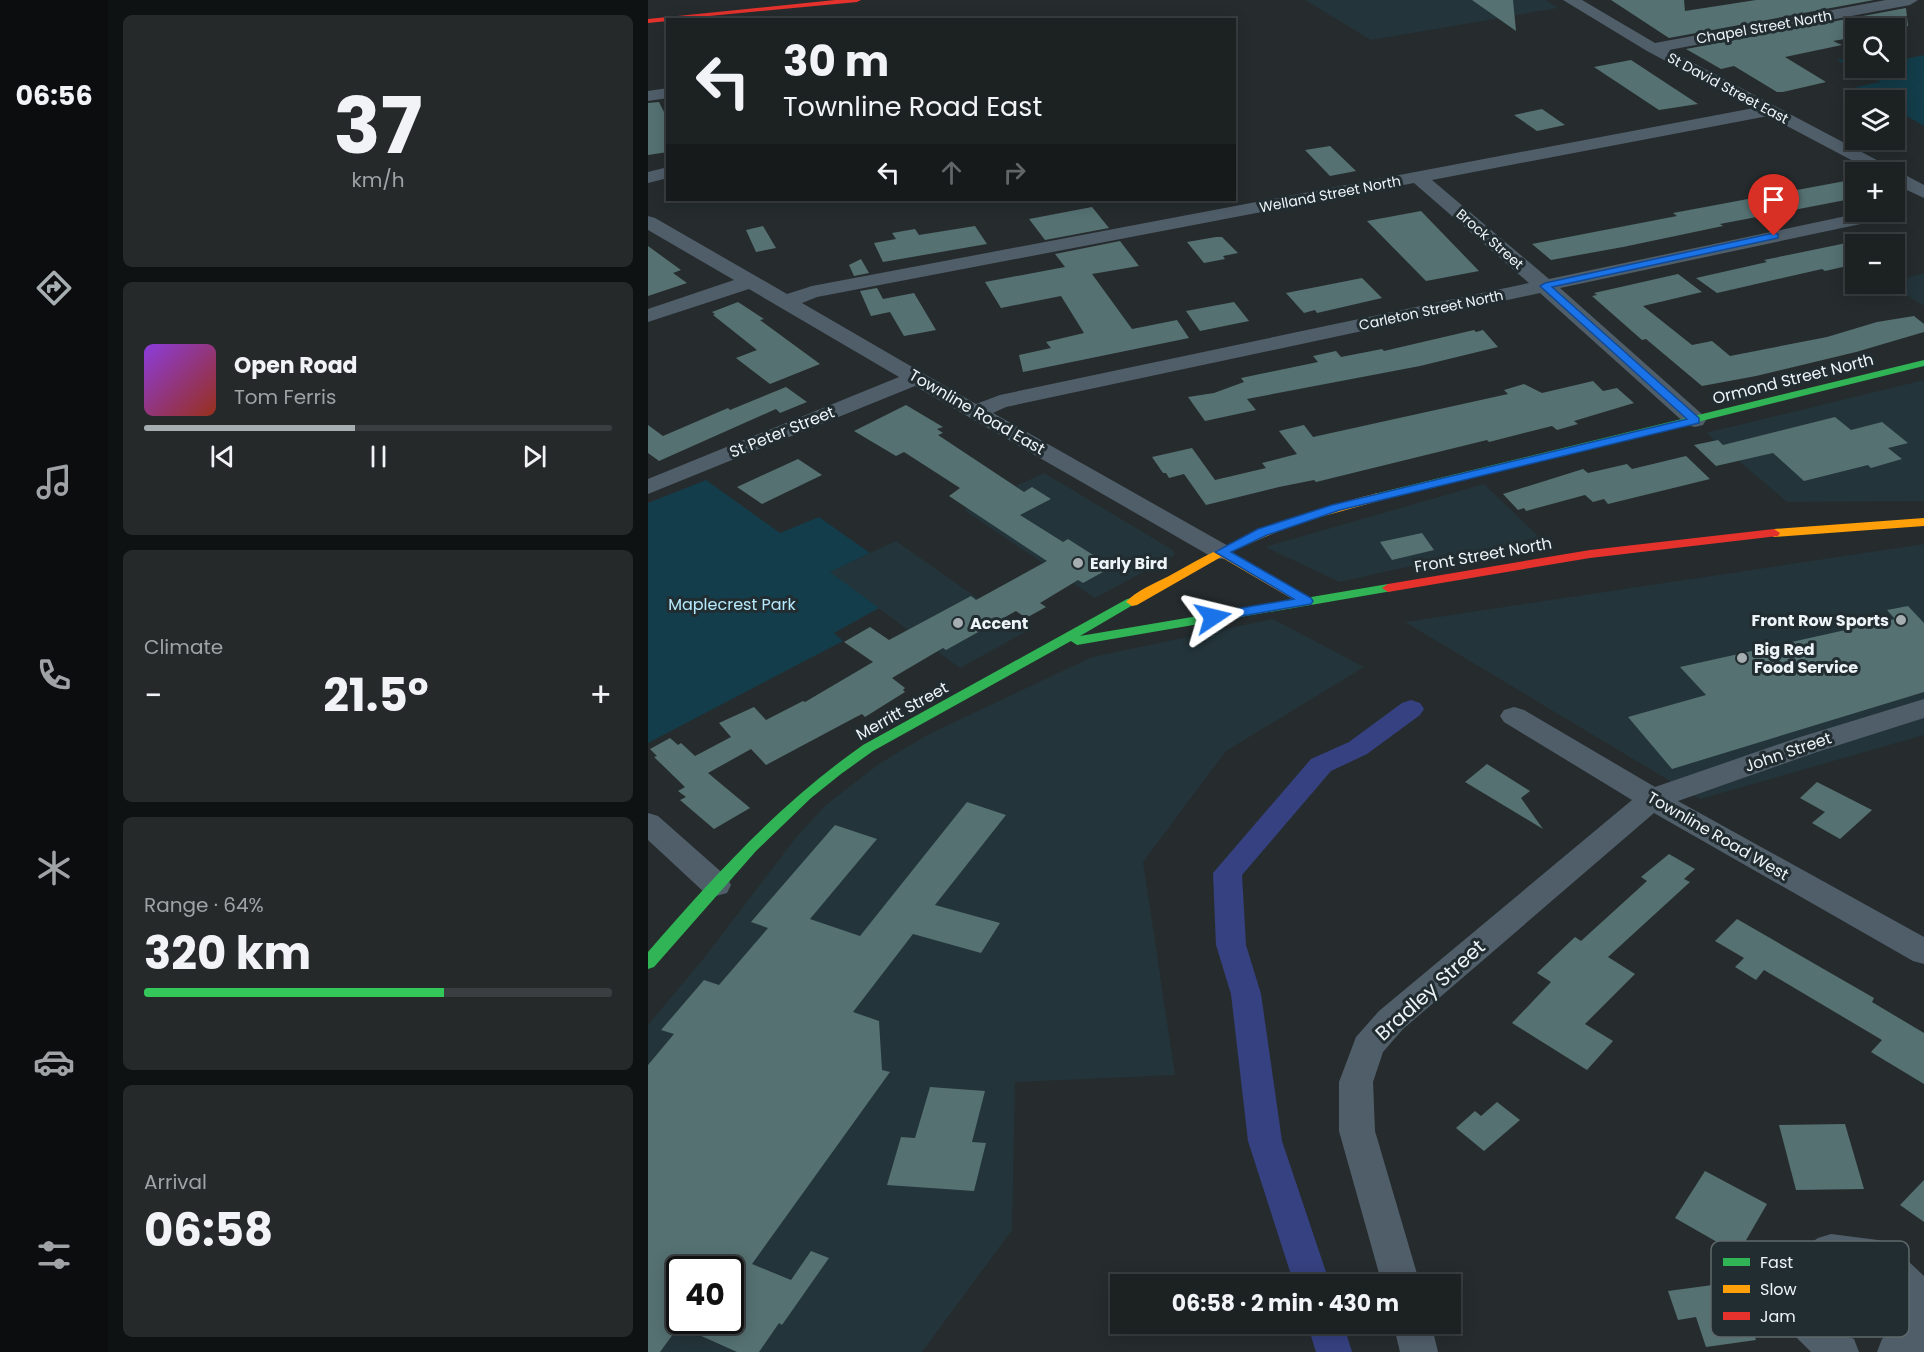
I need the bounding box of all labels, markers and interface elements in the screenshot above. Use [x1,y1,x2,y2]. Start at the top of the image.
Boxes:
street label: Chapel Street North [1695,5,1833,49]
map controls [1845,18,1905,294]
button: search [1845,18,1905,78]
text: 30 m [783,32,889,91]
icon: left [684,42,762,120]
street label: St David Street East [1664,48,1792,128]
text: 37 [334,71,422,180]
text: 06:56 [15,77,93,114]
text: Townline Road East [783,88,1042,125]
button: layers [1845,90,1905,150]
icon: left [872,156,905,189]
icon: ahead [935,156,968,189]
icon: right [998,156,1031,189]
button: + [1845,162,1905,222]
text: km/h [351,166,405,194]
street label: Welland Street North [1258,170,1402,218]
pin [1748,174,1799,236]
icon: arrive [1757,183,1790,216]
street label: Brock Street [1452,204,1528,274]
button: − [1845,234,1905,294]
icon: directions [33,267,75,309]
street label: Carleton Street North [1357,285,1505,335]
street label: Ormond Street North [1710,348,1876,410]
text: Open Road [234,350,358,381]
street label: Townline Road East [905,364,1049,460]
text: Tom Ferris [234,383,336,411]
street label: St Peter Street [726,400,838,464]
icon: previous [206,440,239,473]
icon: pause [362,440,395,473]
icon: next [518,440,551,473]
icon: music [33,461,75,503]
street label: Front Street North [1412,532,1554,578]
place label: Early Bird [1090,552,1168,575]
marker: Early Bird [1071,556,1085,570]
position arrow [1181,585,1245,649]
park label: Maplecrest Park [668,593,797,616]
place label: Front Row Sports [1751,609,1889,632]
place label: Accent [970,612,1028,635]
marker: Front Row Sports [1894,613,1908,627]
marker: Accent [951,616,965,630]
text: Climate [144,633,223,661]
place label: Big Red Food Service [1754,638,1858,679]
marker: Big Red Food Service [1735,651,1749,665]
icon: phone [33,654,75,696]
text: 21.5° [323,664,429,727]
text: − [144,672,162,719]
text: + [589,672,612,719]
street label: Merritt Street [852,676,952,746]
street label: John Street [1742,726,1835,778]
street label: Townline Road West [1643,786,1793,886]
icon: climate [33,847,75,889]
text: Range · 64% [144,891,264,919]
text: 320 km [144,922,311,985]
street label: Bradley Street [1369,933,1491,1047]
icon: car [33,1041,75,1083]
text: Arrival [144,1168,207,1196]
text: 06:58 [144,1199,273,1262]
icon: filters [33,1234,75,1276]
legend [1711,1241,1909,1337]
text: Fast [1760,1251,1793,1274]
speed limit sign: 40 [666,1256,744,1334]
text: Slow [1760,1278,1797,1301]
text: 06:58 · 2 min · 430 m [1172,1288,1399,1319]
text: Jam [1760,1305,1796,1328]

